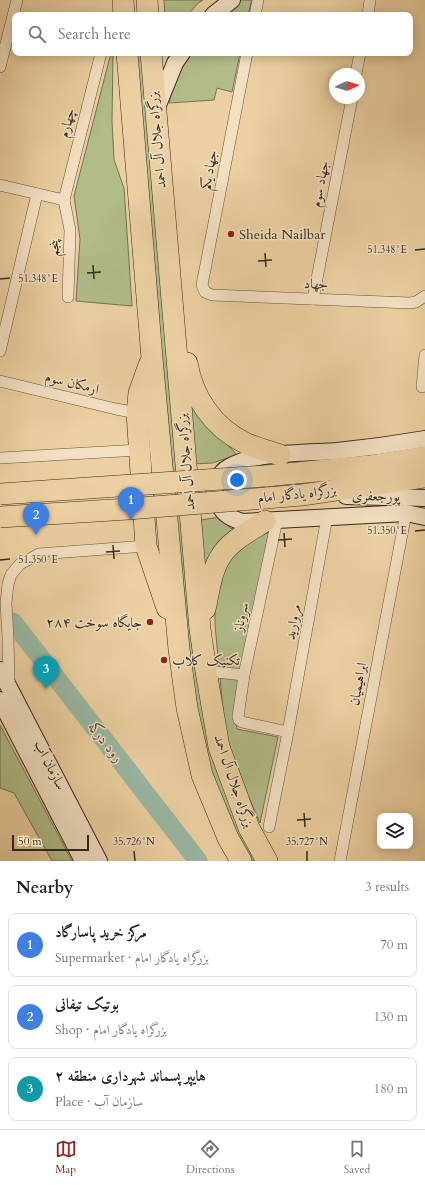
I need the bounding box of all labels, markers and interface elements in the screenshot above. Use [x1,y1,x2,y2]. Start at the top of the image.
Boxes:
search box [12,12,413,56]
icon: search [26,23,48,45]
text: Search here [58,24,131,44]
north arrow [329,68,365,104]
street label: بزرگراه جلال آل احمد [143,90,171,189]
street label: چهارم [54,106,83,140]
street label: جهاد یکم [196,148,226,192]
street label: جهاد سوم [306,159,337,209]
place label: Sheida Nailbar [239,225,326,244]
marker: Sheida Nailbar [226,229,236,239]
street label: پنجم [44,238,68,257]
text: 51.348°E [367,243,407,257]
text: 51.348°E [18,272,58,286]
street label: جهاد [304,274,328,294]
street label: ارمکان سوم [42,367,101,402]
street label: بزرگراه جلال آل احمد [172,412,200,511]
your location [227,470,247,490]
street label: بزرگراه یادگار امام [256,480,338,511]
street label: پورجعفری [352,486,402,507]
pin: 1 [118,487,144,520]
pin: 2 [23,502,49,535]
text: 51.350°E [367,524,407,538]
text: 51.350°E [18,553,58,567]
street label: سروناز [228,600,253,635]
street label: مروارید [281,602,306,641]
place label: جایگاه سوخت ۲۸۴ [46,613,142,632]
marker: جایگاه سوخت ۲۸۴ [145,617,155,627]
place label: تکنیک کلاب [172,651,240,670]
marker: تکنیک کلاب [159,655,169,665]
pin: 3 [33,656,59,689]
street label: ابراهیمیان [345,661,371,707]
water label: رود درکه [84,718,128,766]
street label: بزرگراه جلال آل احمد [209,732,259,831]
street label: سازمان آب [29,737,71,793]
map controls [377,813,413,849]
button: layers [377,813,413,849]
scale bar [12,833,89,852]
text: 50 m [18,834,42,849]
text: 35.726°N [113,835,155,849]
text: 35.727°N [286,835,328,849]
text: Nearby [16,876,73,899]
text: 3 results [365,878,409,896]
text: مرکز خرید پاسارگاد [55,922,147,942]
text: 1 [27,936,33,954]
text: 70 m [380,936,408,954]
text: Supermarket · بزرگراه یادگار امام [55,949,209,967]
text: بوتیک تیفانی [55,994,119,1014]
text: 2 [27,1008,33,1026]
text: 130 m [374,1008,408,1026]
text: Shop · بزرگراه یادگار امام [55,1021,167,1039]
text: هایپر پسماند شهرداری منطقه ۲ [55,1066,206,1086]
text: 3 [27,1080,33,1098]
text: 180 m [374,1080,408,1098]
text: Place · سازمان آب [55,1093,143,1111]
tab: Map [55,1138,77,1177]
tab: Directions [186,1138,234,1177]
tab: Saved [344,1138,370,1177]

